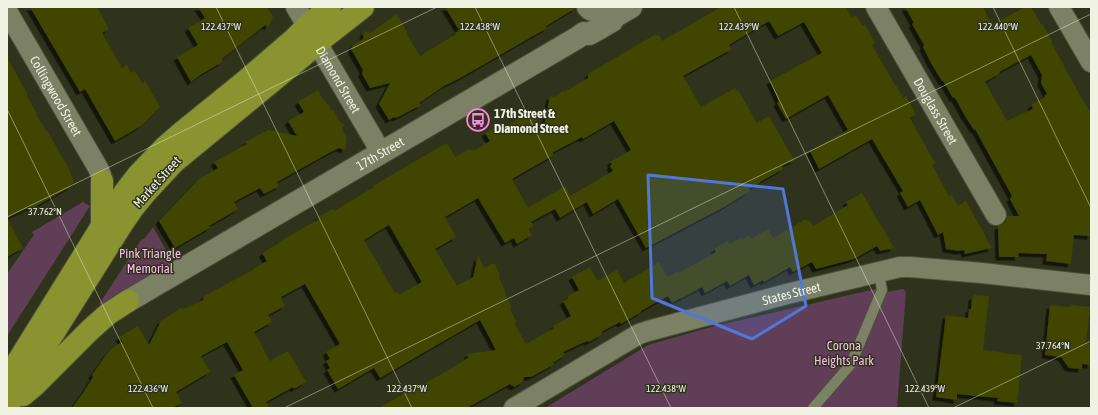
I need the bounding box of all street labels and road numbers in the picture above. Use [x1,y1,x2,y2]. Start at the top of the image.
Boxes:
street label: Diamond Street [313,43,364,116]
street label: Collingwood Street [27,53,85,139]
street label: Douglass Street [911,75,961,147]
street label: 17th Street [353,134,407,173]
street label: Market Street [130,153,184,211]
street label: States Street [760,279,822,308]

